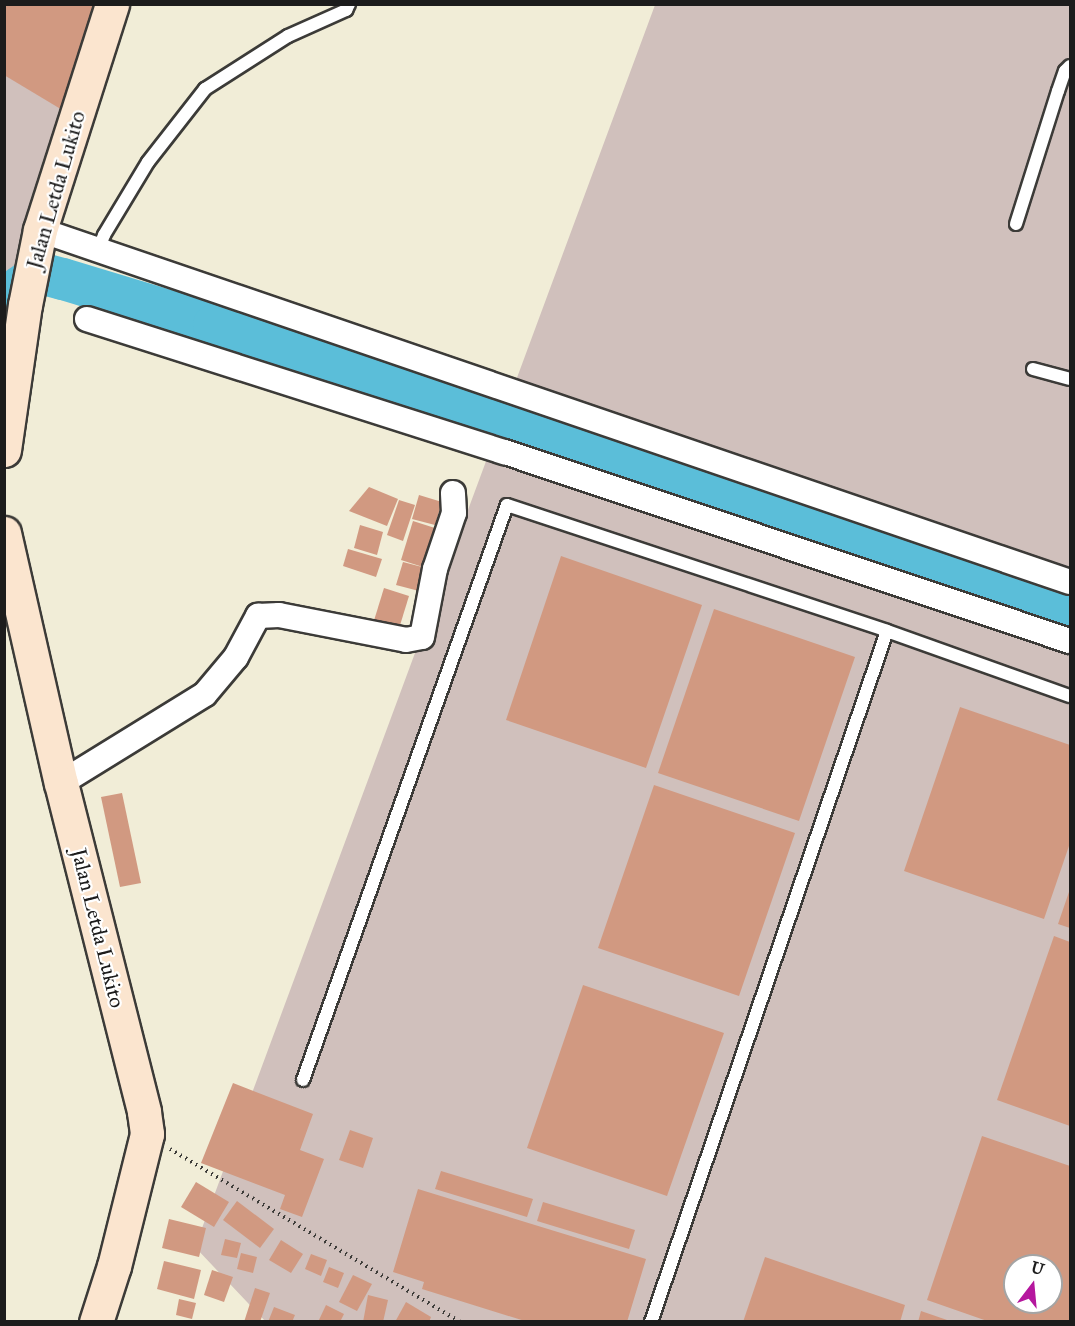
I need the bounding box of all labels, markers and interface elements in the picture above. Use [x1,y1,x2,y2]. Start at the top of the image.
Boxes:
street label: Jalan Letda Lukito [21,108,91,272]
street label: Jalan Letda Lukito [66,846,130,1010]
north arrow [1003,1254,1063,1314]
text: U [1029,1257,1046,1279]

